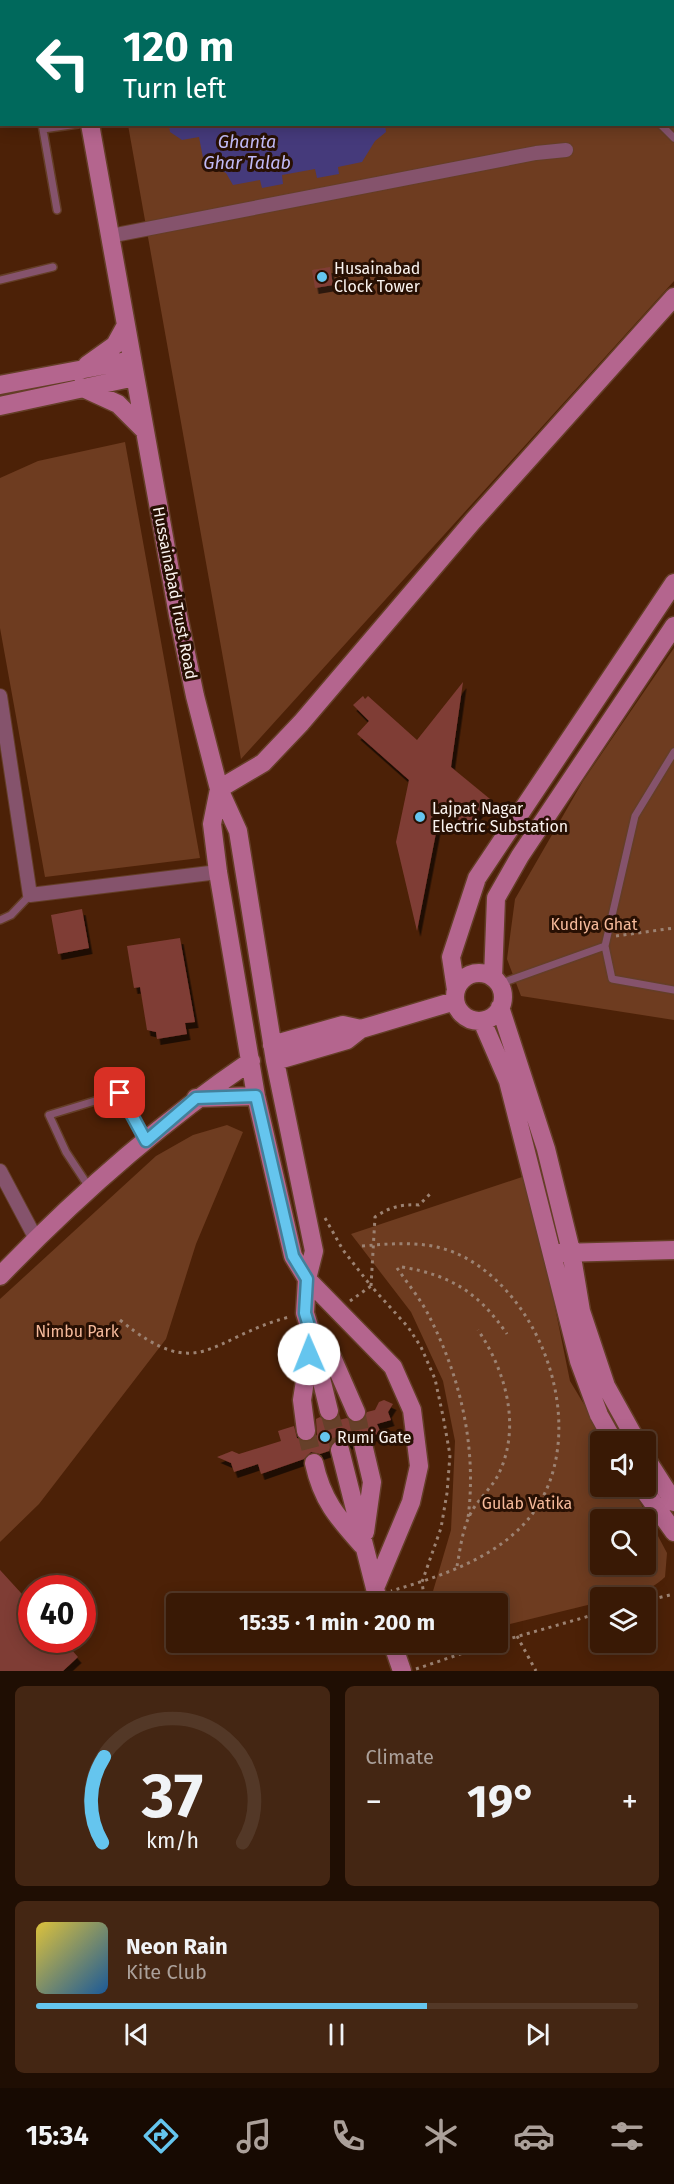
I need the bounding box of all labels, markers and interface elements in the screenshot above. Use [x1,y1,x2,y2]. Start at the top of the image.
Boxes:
text: 120 m [123,22,234,72]
icon: left [24,24,102,102]
text: Turn left [123,73,226,105]
water label: Ghanta Ghar Talab [203,131,291,174]
place label: Husainabad Clock Tower [334,259,421,296]
marker: Husainabad Clock Tower [315,270,329,284]
street label: Hussainabad Trust Road [149,505,201,681]
place label: Lajpat Nagar Electric Substation [432,799,568,836]
marker: Lajpat Nagar Electric Substation [413,810,427,824]
park label: Kudiya Ghat [550,915,638,934]
pin [94,1067,145,1118]
icon: arrive [103,1076,136,1109]
park label: Nimbu Park [35,1322,120,1341]
position arrow [277,1322,341,1386]
place label: Rumi Gate [337,1428,412,1447]
marker: Rumi Gate [318,1430,332,1444]
map controls [590,1431,656,1653]
button: sound [590,1431,656,1497]
park label: Gulab Vatika [482,1494,572,1513]
button: search [590,1509,656,1575]
speed limit sign: 40 [18,1575,96,1653]
button: layers [590,1587,656,1653]
text: 15:35 · 1 min · 200 m [239,1609,435,1636]
text: Climate [366,1745,434,1769]
text: 37 [141,1759,203,1834]
text: 19° [467,1775,537,1829]
text: − [366,1782,382,1822]
text: + [622,1782,638,1822]
text: km/h [146,1828,199,1854]
text: Neon Rain [126,1933,228,1960]
text: Kite Club [126,1960,207,1984]
icon: previous [120,2018,153,2051]
icon: pause [320,2018,353,2051]
icon: next [521,2018,554,2051]
icon: directions [140,2115,182,2157]
icon: music [233,2115,275,2157]
icon: phone [327,2115,369,2157]
icon: climate [420,2115,462,2157]
icon: car [513,2115,555,2157]
icon: filters [606,2115,648,2157]
text: 15:34 [26,2120,89,2152]

